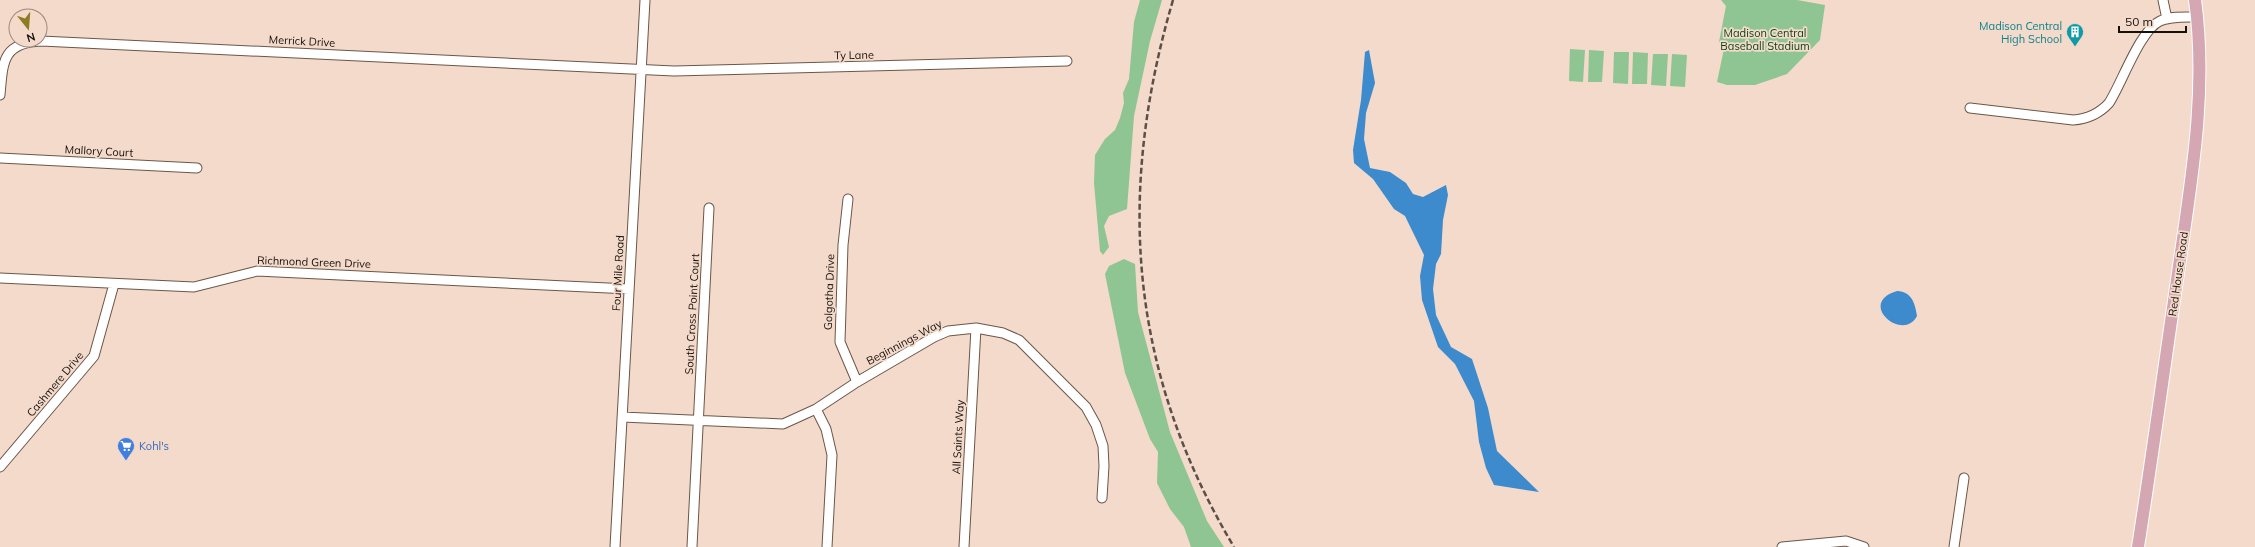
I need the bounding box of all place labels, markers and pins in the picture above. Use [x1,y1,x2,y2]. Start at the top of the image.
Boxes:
place label: Madison Central High School [1979,19,2062,46]
building icon: Madison Central High School [2065,22,2085,47]
supermarket icon: Kohl's [116,436,136,461]
place label: Kohl's [139,439,169,453]

